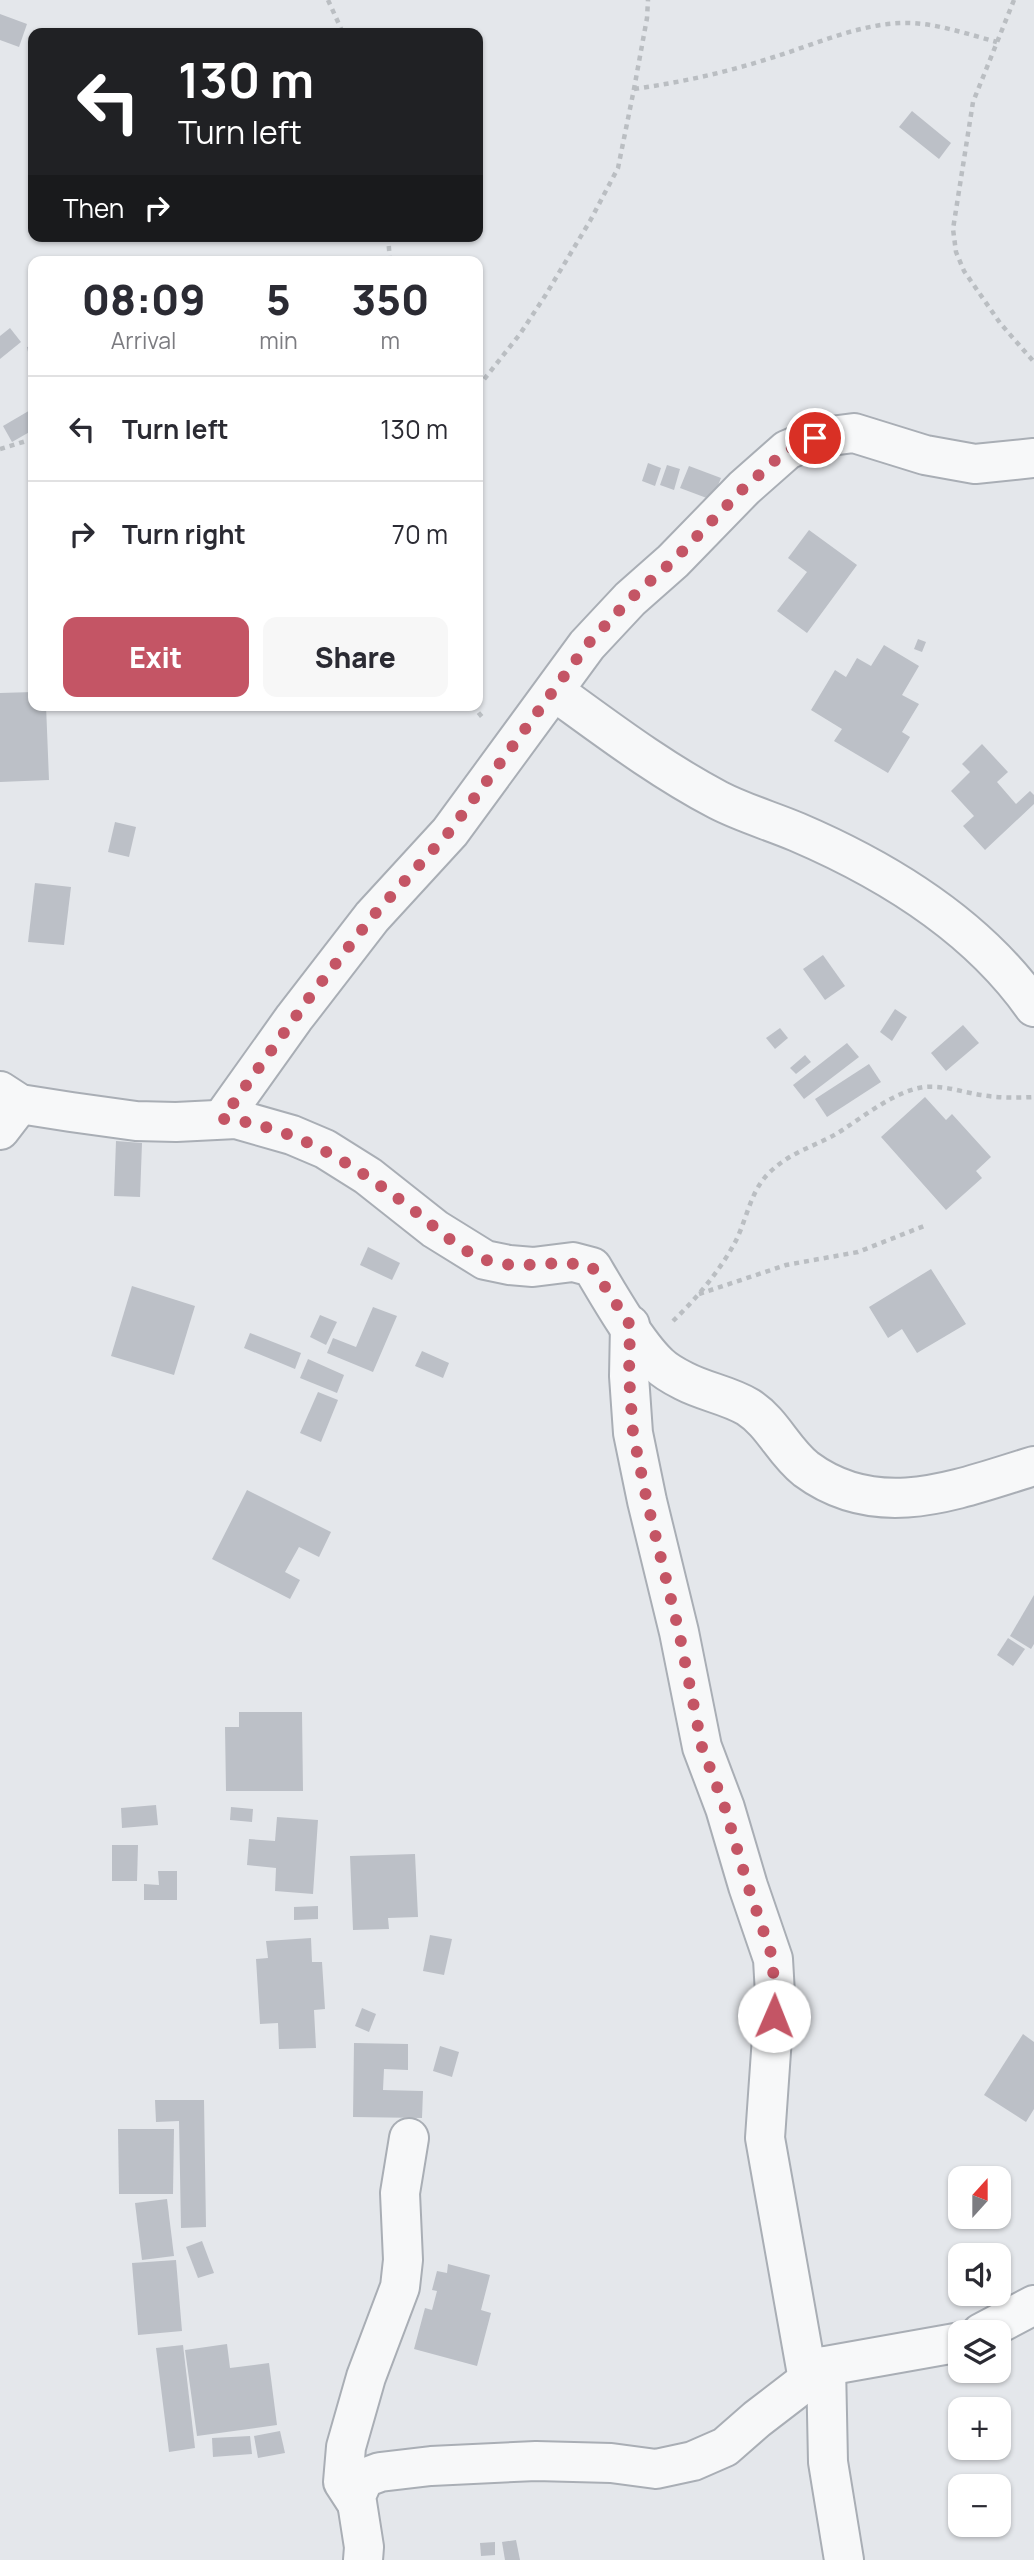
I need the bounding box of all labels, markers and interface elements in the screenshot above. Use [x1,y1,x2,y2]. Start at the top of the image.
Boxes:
text: 130 m [178,46,314,113]
icon: left [63,56,154,147]
text: Turn left [178,110,302,154]
icon: right [138,189,176,227]
text: Then [63,190,124,226]
text: 08:09 [82,270,206,328]
text: 5 [266,270,291,328]
text: 350 [351,270,429,328]
text: Arrival [111,324,176,356]
text: min [259,324,298,356]
text: m [381,324,400,356]
pin [785,408,845,468]
icon: left [63,410,101,448]
text: Turn left [122,411,229,447]
text: 130 m [380,411,448,447]
icon: arrive [796,419,834,457]
icon: right [63,515,101,553]
text: Turn right [122,516,246,552]
text: 70 m [392,516,448,552]
button: Exit [63,617,249,697]
button: Share [263,617,448,697]
position arrow [737,1979,811,2053]
north arrow [948,2166,1012,2230]
map controls [948,2166,1011,2537]
button: sound [948,2243,1011,2306]
button: layers [948,2320,1011,2383]
button: + [948,2397,1011,2460]
button: − [948,2474,1011,2537]

